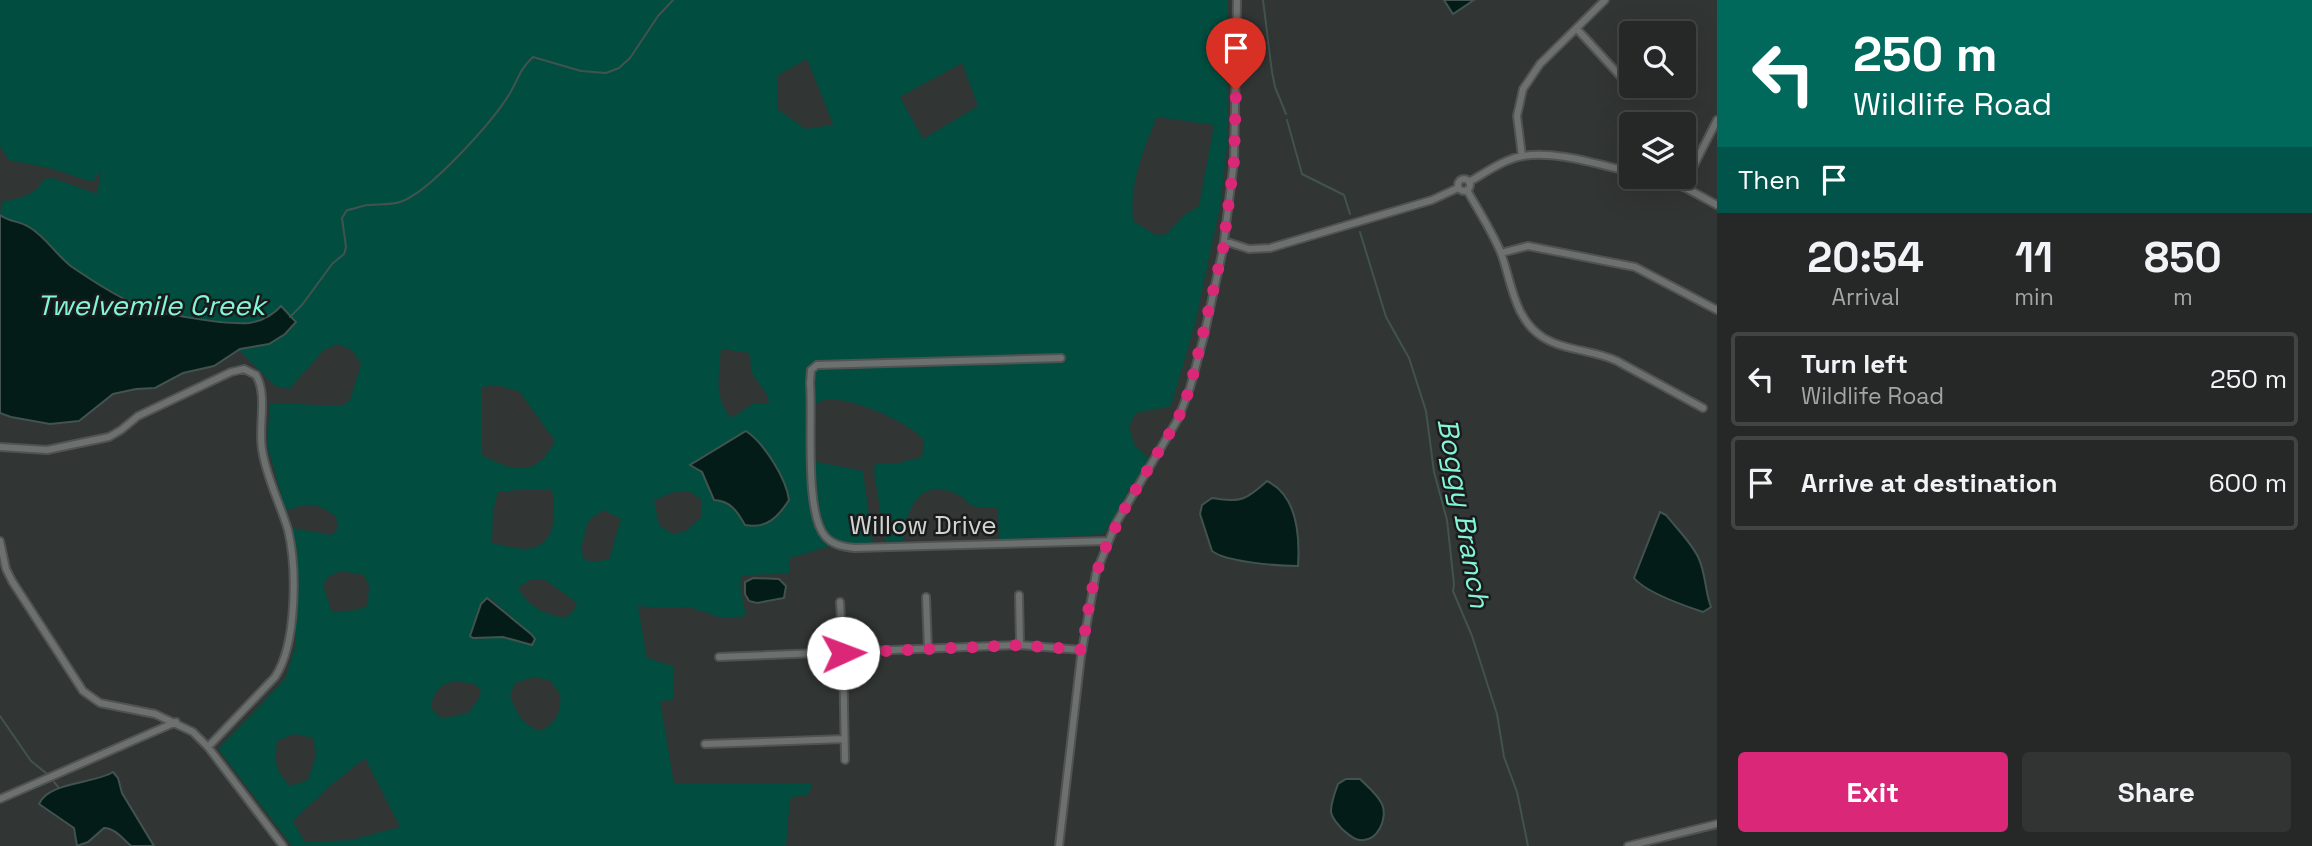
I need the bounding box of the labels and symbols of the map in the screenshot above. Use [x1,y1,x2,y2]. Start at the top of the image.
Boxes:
pin [1206,18,1266,90]
water label: Twelvemile Creek [37,287,268,323]
water label: Boggy Branch [1430,415,1499,611]
street label: Willow Drive [849,508,997,542]
position arrow [806,616,880,690]

